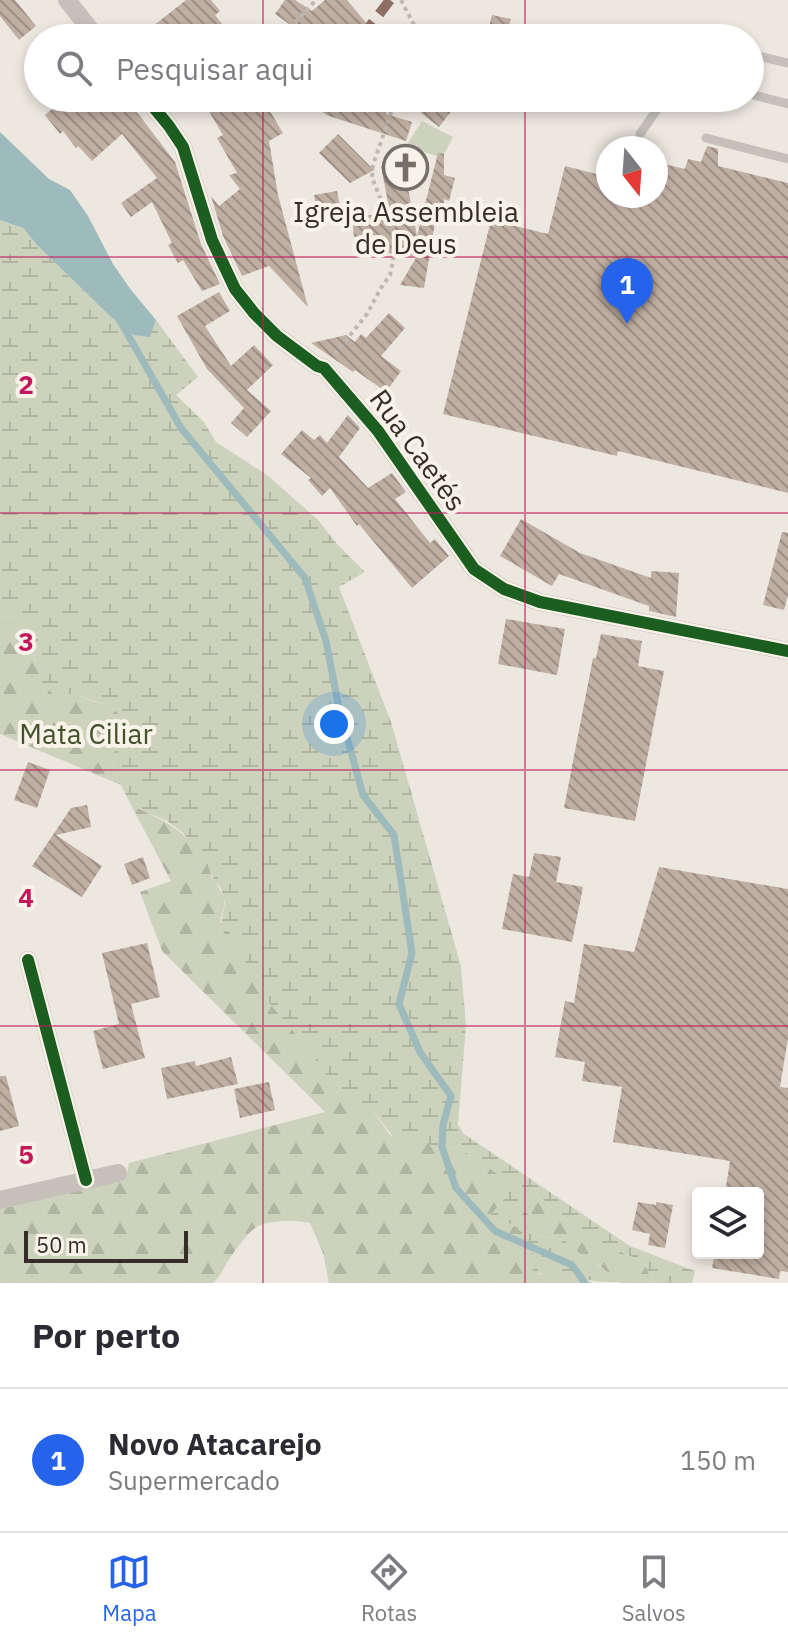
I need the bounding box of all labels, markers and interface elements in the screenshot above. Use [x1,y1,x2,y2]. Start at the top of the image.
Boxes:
search box [24,24,764,112]
icon: search [52,46,96,90]
text: Pesquisar aqui [116,49,313,88]
north arrow [596,136,668,208]
church icon: Igreja Assembleia de Deus [382,143,430,191]
place label: Igreja Assembleia de Deus [293,193,519,262]
pin: 1 [601,258,653,324]
text: 2 [18,367,34,401]
street label: Rua Caetés [362,381,475,518]
text: 3 [18,624,34,658]
your location [314,704,354,744]
park label: Mata Ciliar [19,715,153,752]
text: 4 [18,880,34,914]
text: 5 [18,1137,34,1171]
map controls [692,1187,764,1259]
button: layers [692,1187,764,1259]
scale bar [24,1227,188,1263]
text: 50 m [36,1230,87,1259]
text: Por perto [32,1313,180,1357]
text: Novo Atacarejo [108,1424,322,1463]
text: 1 [50,1443,66,1477]
text: 150 m [680,1443,756,1477]
text: Supermercado [108,1463,280,1497]
tab: Mapa [102,1550,156,1627]
tab: Rotas [361,1550,417,1627]
tab: Salvos [622,1550,686,1627]

